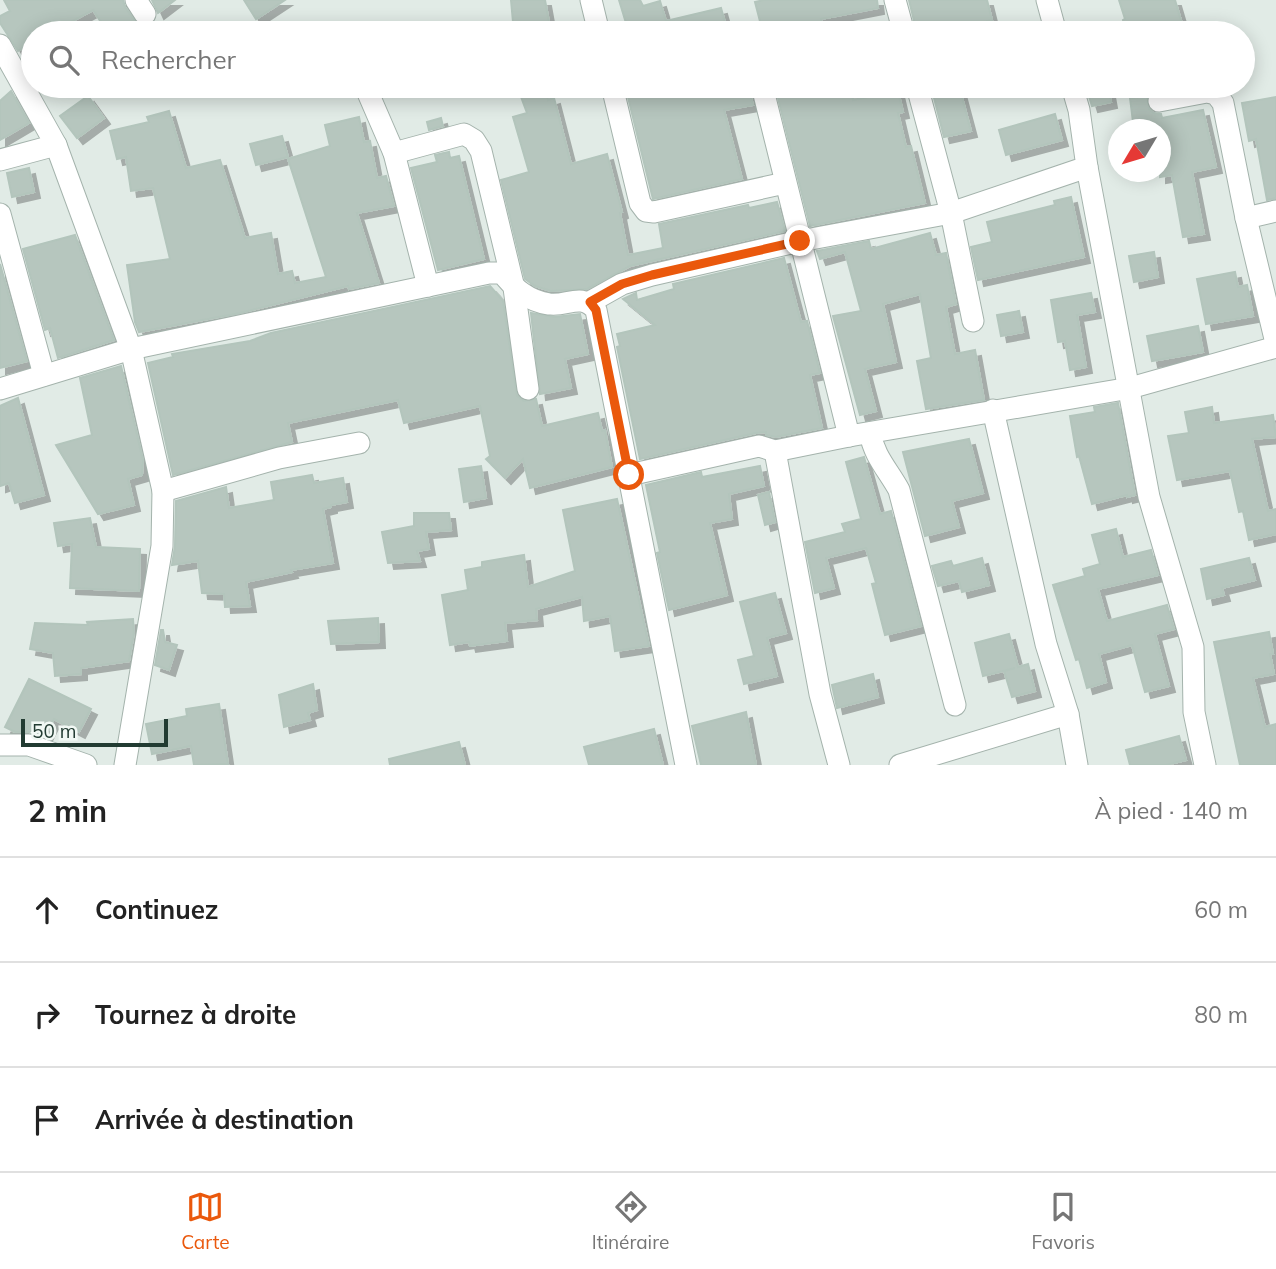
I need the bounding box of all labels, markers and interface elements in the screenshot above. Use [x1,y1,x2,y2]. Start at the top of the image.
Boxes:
search box [21,21,1255,98]
icon: search [45,41,83,79]
text: Rechercher [101,43,236,76]
north arrow [1108,119,1171,182]
route end [784,225,815,256]
route start [613,459,644,490]
scale bar [21,716,168,748]
text: 50 m [32,719,76,743]
text: 2 min [28,792,107,830]
text: À pied · 140 m [1095,796,1248,825]
icon: ahead [28,891,66,929]
text: Continuez [95,893,219,926]
text: 60 m [1194,895,1248,924]
icon: right [28,996,66,1034]
text: Tournez à droite [95,998,296,1031]
text: 80 m [1194,1000,1248,1029]
icon: arrive [28,1101,66,1139]
text: Arrivée à destination [95,1103,354,1136]
tab: Carte [181,1188,230,1254]
tab: Itinéraire [592,1188,669,1254]
tab: Favoris [1032,1188,1095,1254]

